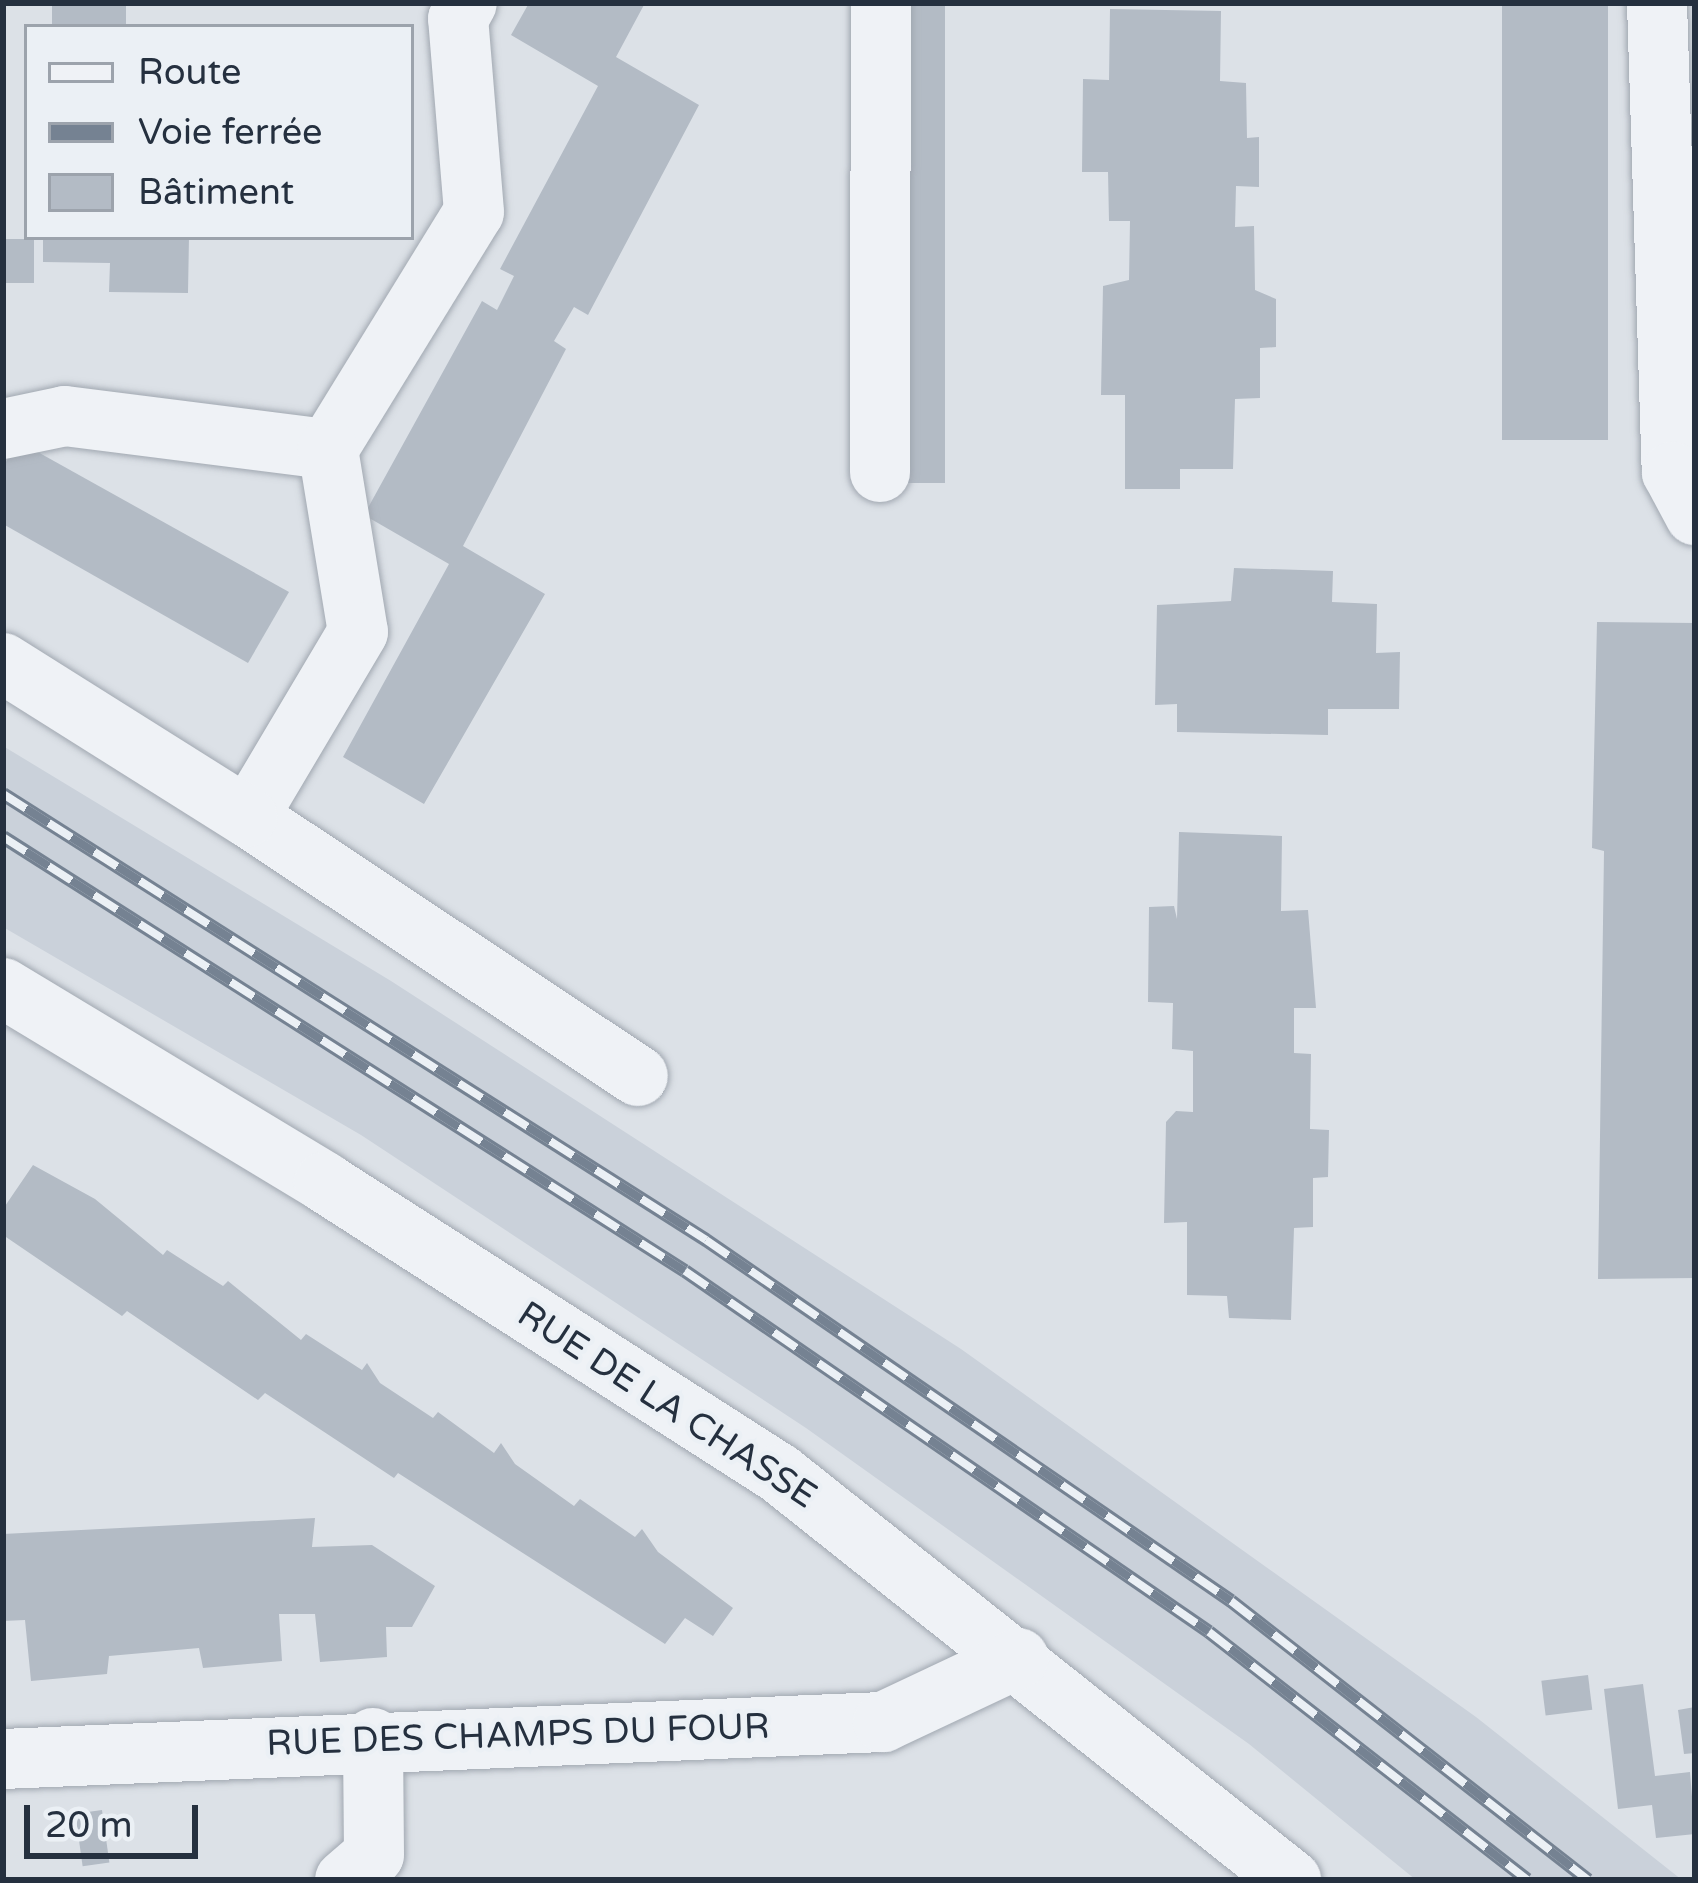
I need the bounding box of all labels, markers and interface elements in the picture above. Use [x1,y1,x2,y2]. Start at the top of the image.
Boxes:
legend [24,24,414,240]
text: Route [138,51,241,94]
text: Voie ferrée [138,111,322,154]
text: Bâtiment [138,171,294,214]
street label: RUE DE LA CHASSE [510,1292,824,1518]
street label: RUE DES CHAMPS DU FOUR [266,1705,770,1765]
scale bar [30,1781,204,1855]
text: 20 m [45,1804,133,1847]

